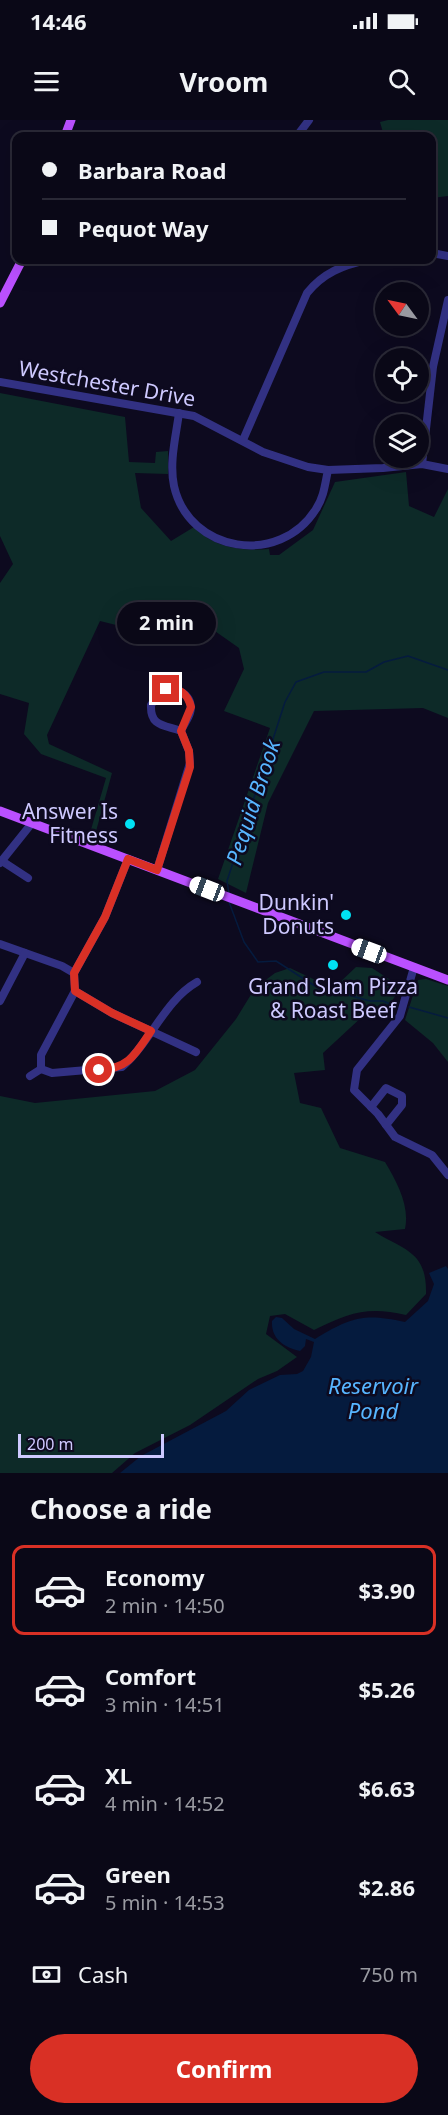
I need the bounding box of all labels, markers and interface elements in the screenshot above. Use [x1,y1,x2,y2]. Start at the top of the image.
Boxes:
text: 14:46 [30,6,87,36]
text: Vroom [180,63,268,100]
icon: menu [30,65,63,98]
icon: search [385,65,418,98]
text: Barbara Road [78,155,226,185]
text: Pequot Way [78,213,209,243]
north arrow [375,282,429,336]
map controls [375,282,429,468]
button: locate [375,348,429,402]
street label: Westchester Drive [17,354,198,412]
button: layers [375,414,429,468]
callout: 2 min [116,602,216,644]
text: 2 min [139,609,194,636]
route end [152,675,179,702]
water label: Pequid Brook [218,734,287,868]
place label: Answer Is Fitness [22,797,118,849]
marker: Answer Is Fitness [123,817,137,831]
car [187,874,227,904]
place label: Dunkin' Donuts [259,888,334,940]
marker: Dunkin' Donuts [339,908,353,922]
car [349,936,389,966]
marker: Grand Slam Pizza & Roast Beef [326,958,340,972]
place label: Grand Slam Pizza & Roast Beef [248,972,418,1024]
route start [85,1056,112,1083]
water label: Reservoir Pond [328,1370,419,1425]
scale bar [18,1431,164,1458]
text: 200 m [27,1433,74,1455]
text: Choose a ride [30,1490,212,1527]
text: Economy [105,1562,204,1592]
icon: car [33,1563,87,1617]
text: $3.90 [358,1575,415,1605]
text: 2 min · 14:50 [105,1592,225,1619]
text: Comfort [105,1661,196,1691]
icon: car [33,1662,87,1716]
text: $5.26 [358,1674,415,1704]
text: 3 min · 14:51 [105,1691,225,1718]
text: XL [105,1760,132,1790]
icon: car [33,1761,87,1815]
text: $6.63 [358,1773,415,1803]
text: 4 min · 14:52 [105,1790,225,1817]
text: Green [105,1859,171,1889]
icon: car [33,1860,87,1914]
text: $2.86 [358,1872,415,1902]
text: 5 min · 14:53 [105,1889,225,1916]
icon: cash [30,1958,63,1991]
text: Cash [78,1959,128,1989]
text: 750 m [360,1961,418,1988]
button: Confirm [30,2034,418,2103]

